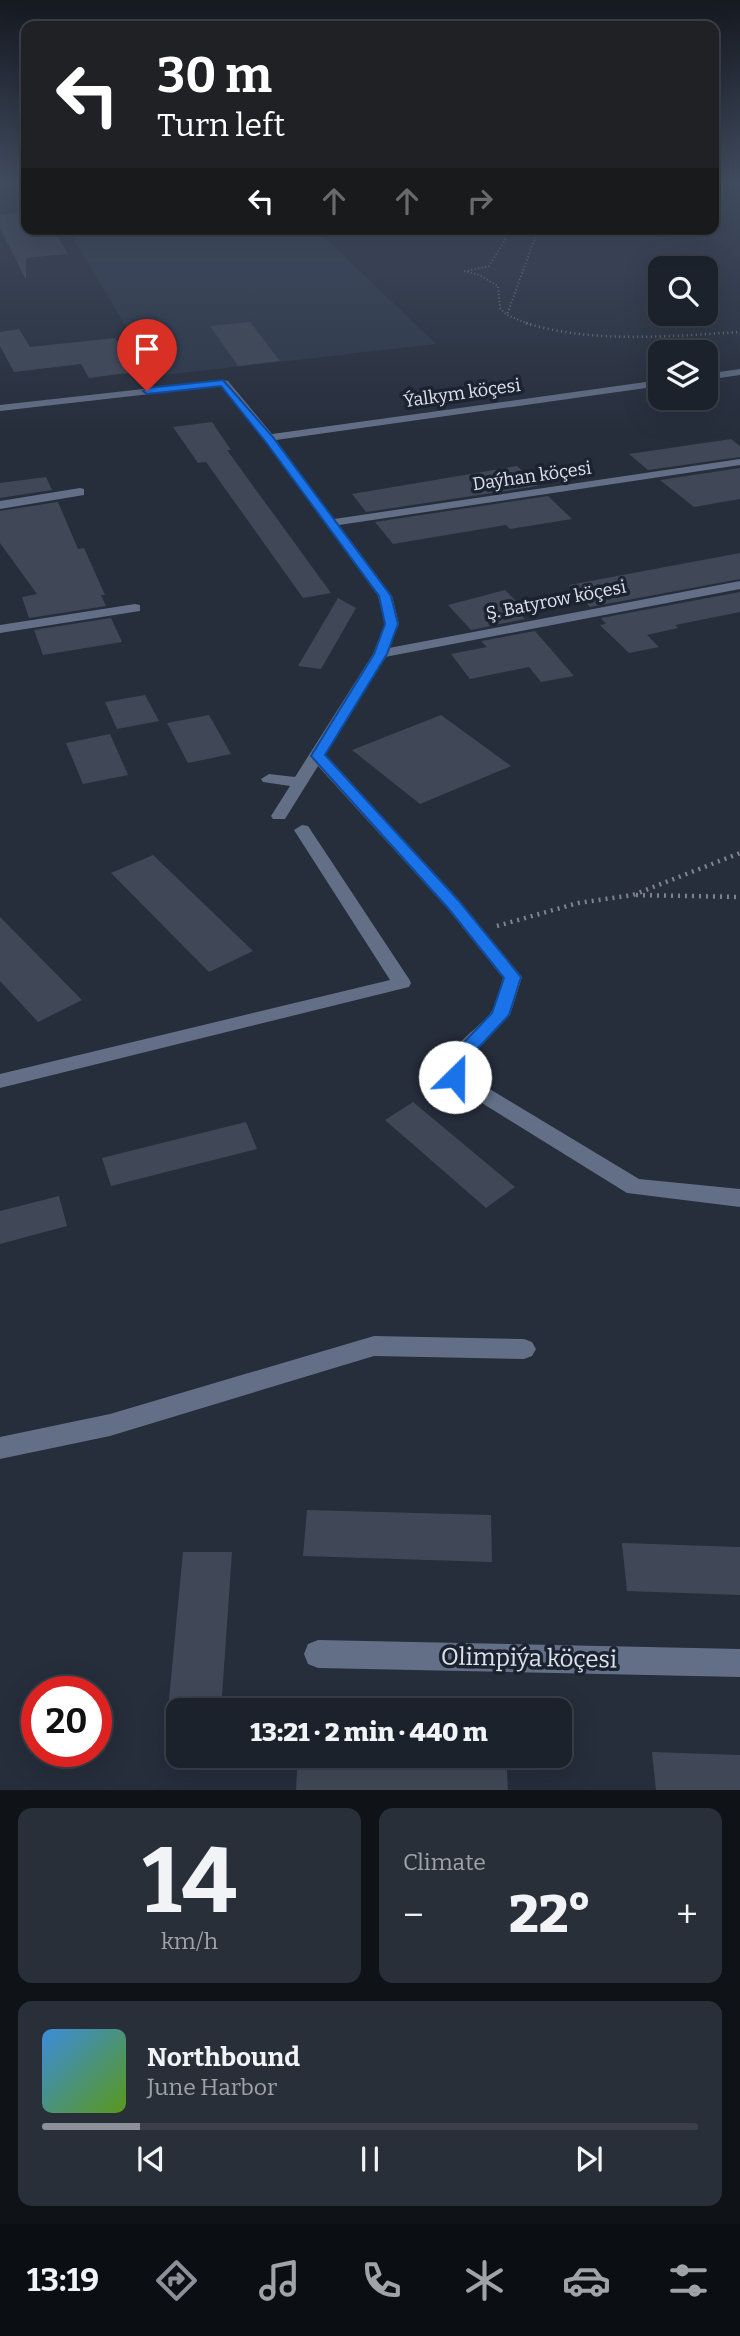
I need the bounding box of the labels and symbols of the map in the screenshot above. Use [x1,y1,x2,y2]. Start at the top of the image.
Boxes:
pin [117,319,177,391]
street label: Ýalkym köçesi [402,373,522,412]
street label: Daýhan köçesi [471,457,593,495]
street label: Ş. Batyrow köçesi [484,576,628,624]
position arrow [418,1040,492,1114]
street label: Olimpiýa köçesi [441,1642,617,1674]
speed limit sign: 20 [21,1676,112,1767]

